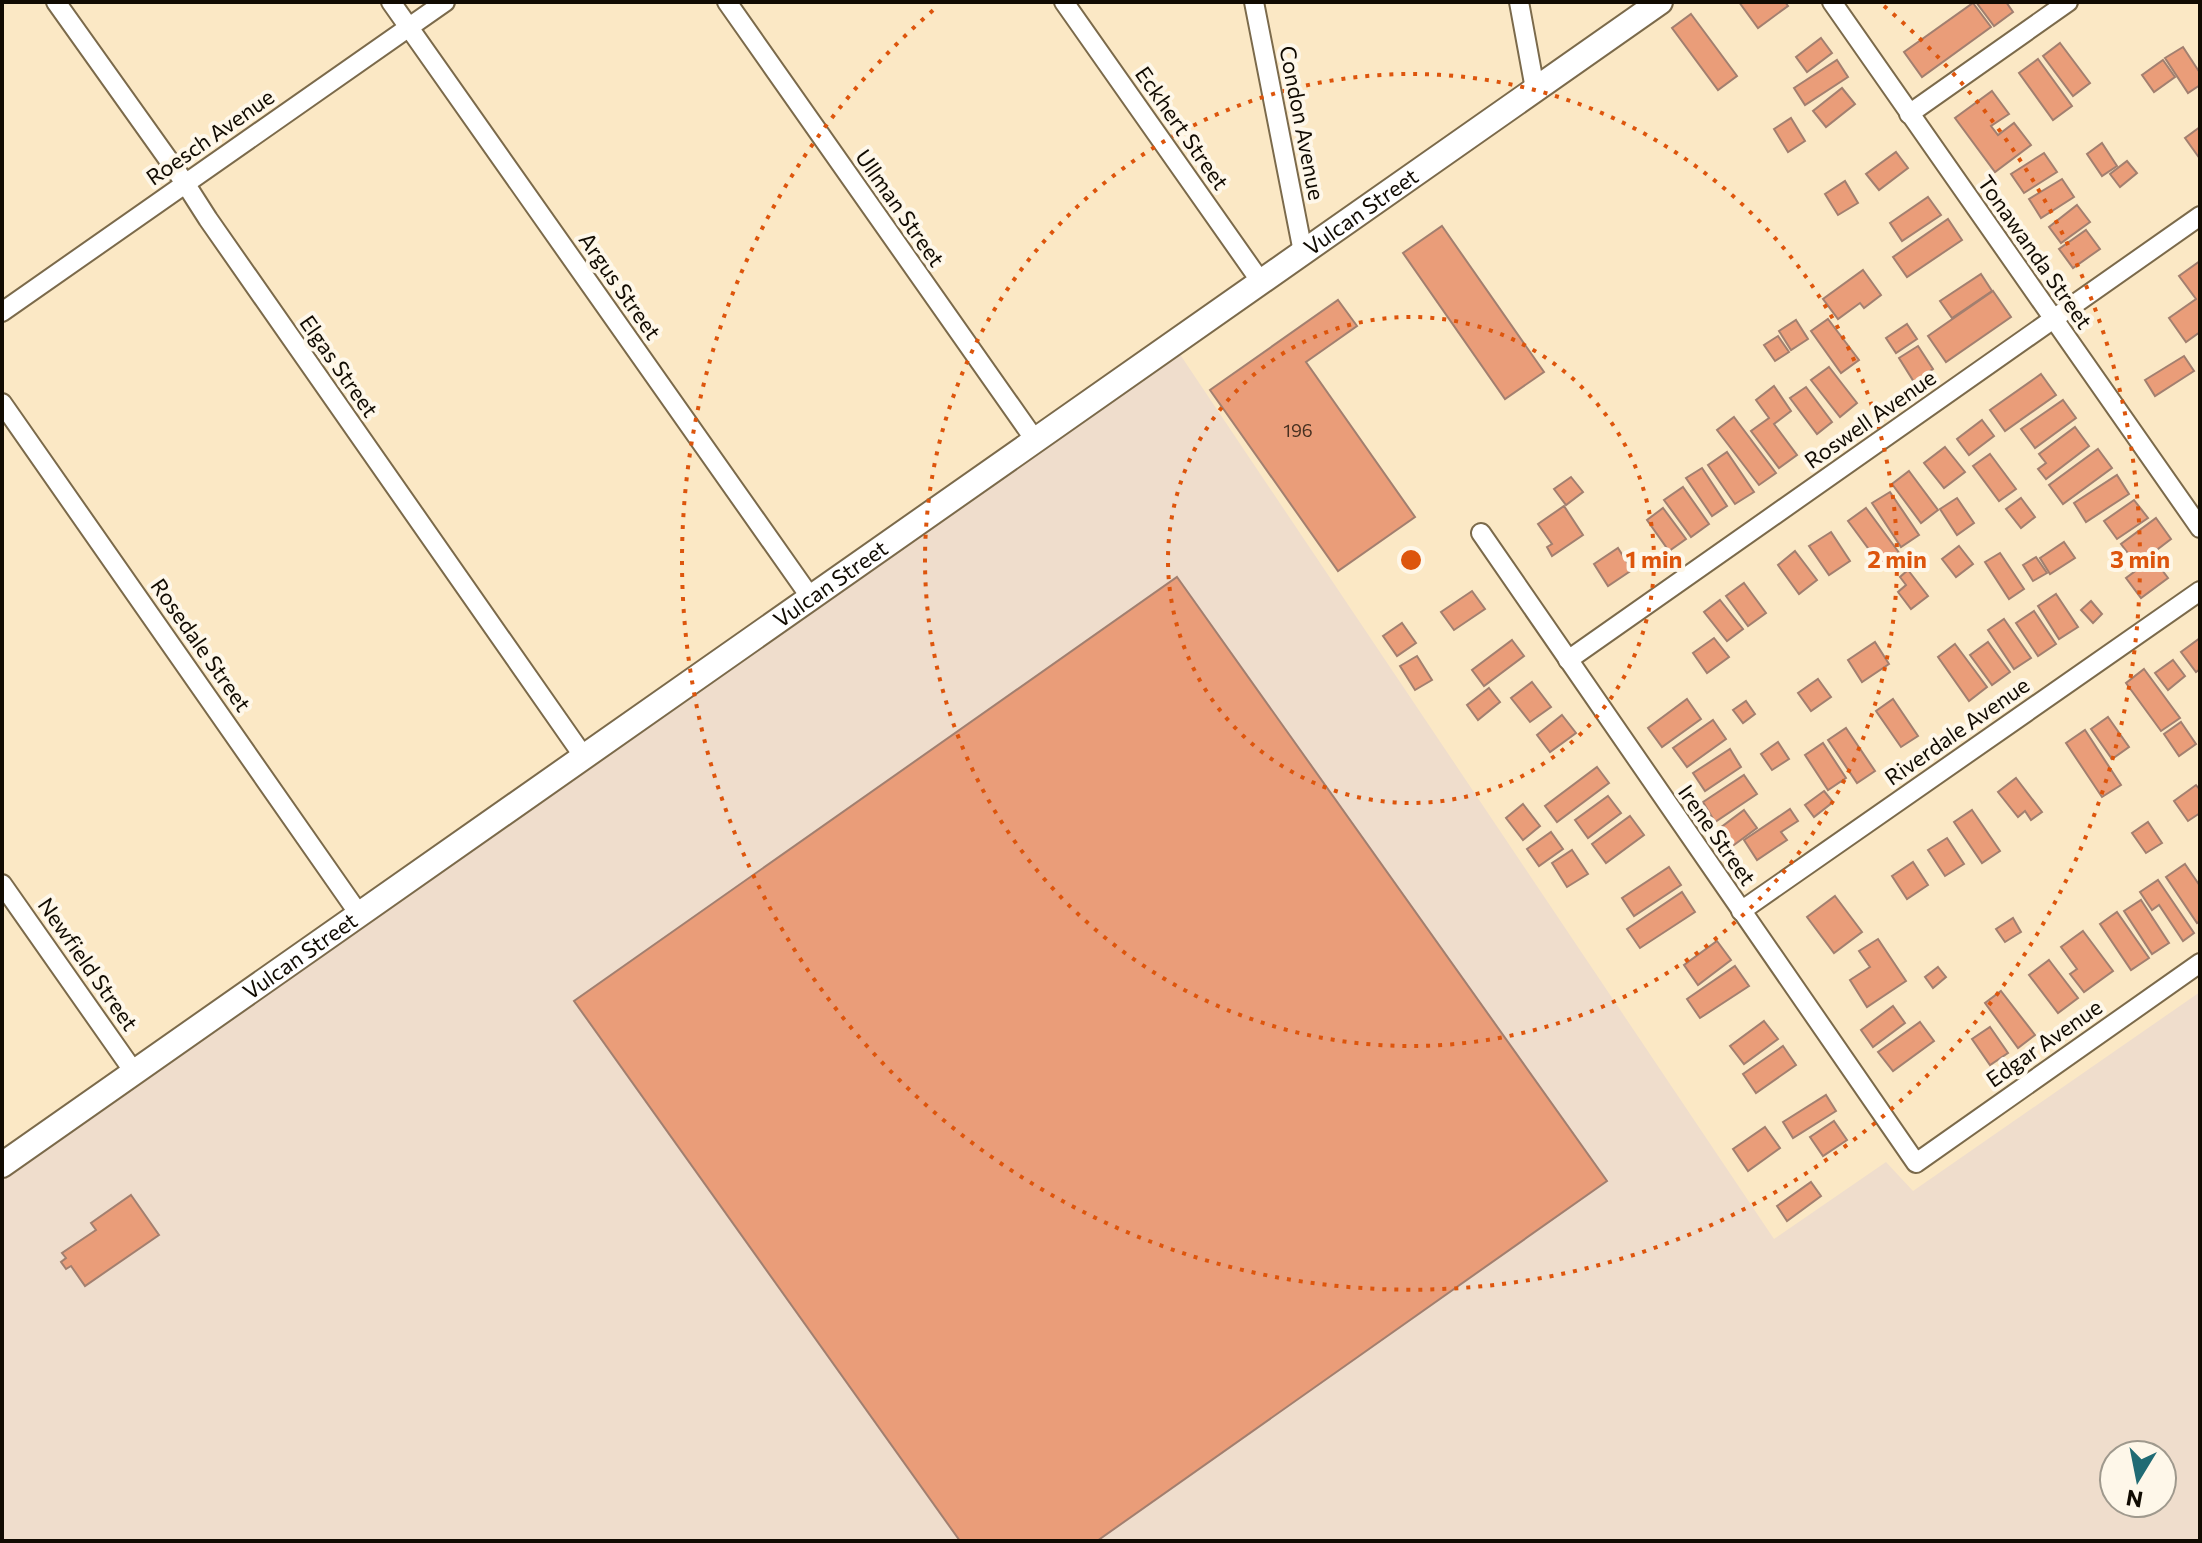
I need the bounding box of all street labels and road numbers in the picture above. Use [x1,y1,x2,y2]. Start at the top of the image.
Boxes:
street label: Condon Avenue [1274,43,1331,202]
street label: Eckhert Street [1130,61,1235,195]
street label: Roesch Avenue [141,83,279,191]
street label: Ullman Street [850,144,951,272]
street label: Vulcan Street [1298,162,1423,261]
street label: Tonawanda Street [1972,170,2099,334]
street label: Argus Street [574,227,667,344]
street label: Elgas Street [294,310,384,422]
street label: Roswell Avenue [1799,363,1941,474]
street label: Vulcan Street [768,534,893,633]
street label: Rosedale Street [146,573,257,716]
street label: Riverdale Avenue [1879,671,2034,790]
street label: Irene Street [1673,779,1762,890]
street label: Newfield Street [33,892,144,1035]
street label: Vulcan Street [237,906,362,1005]
street label: Edgar Avenue [1981,993,2107,1092]

